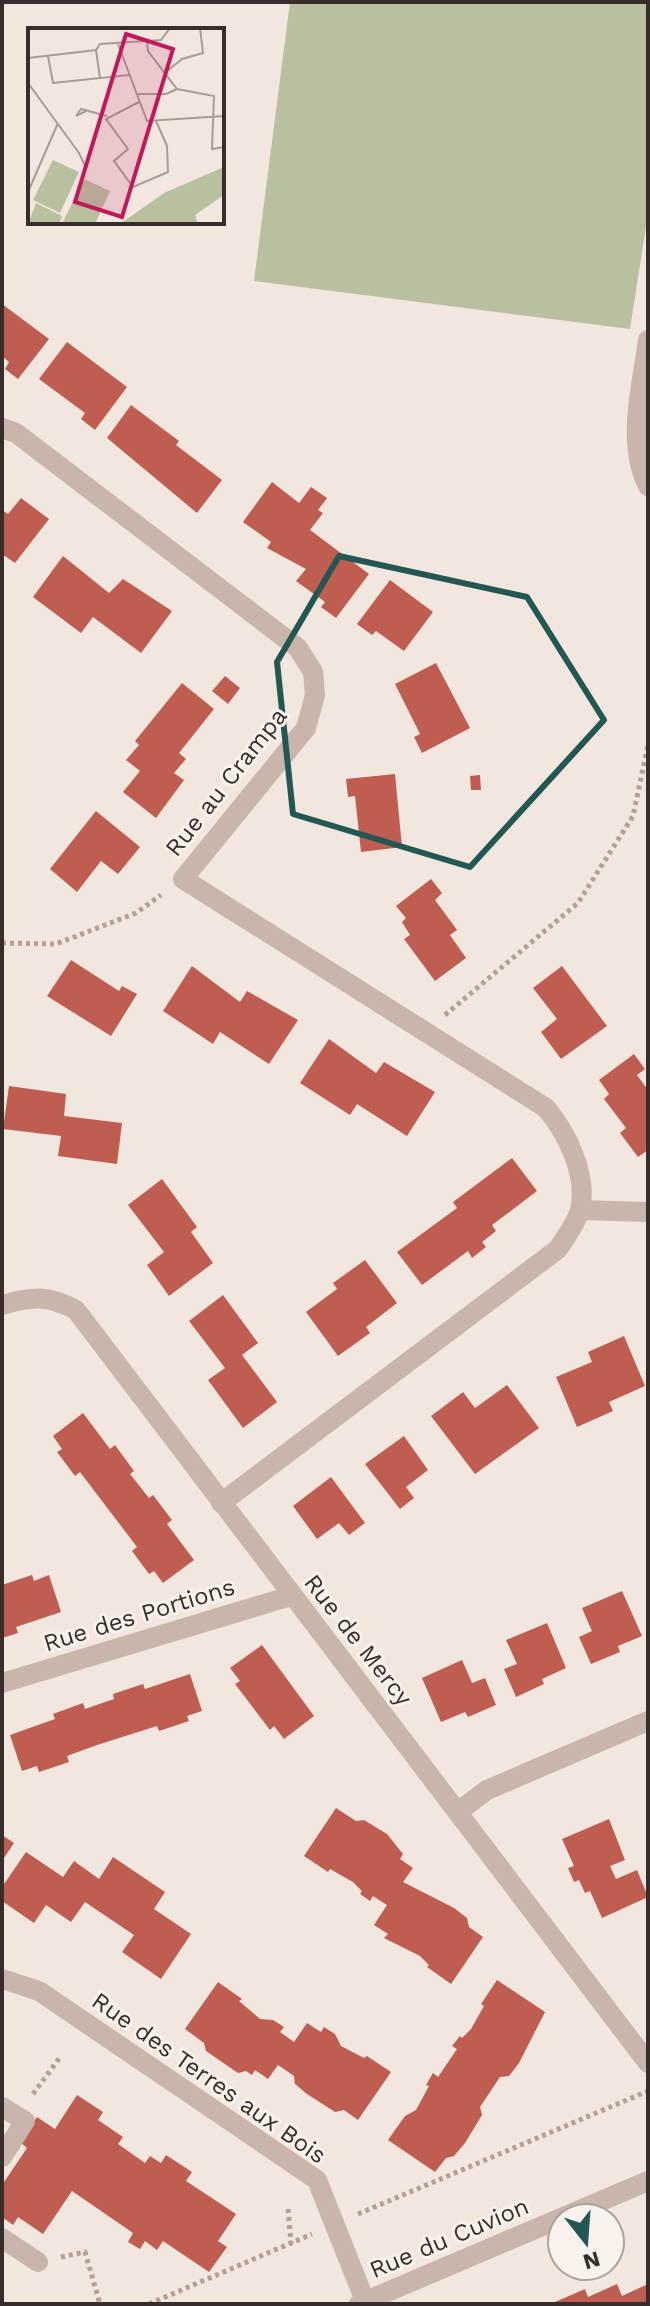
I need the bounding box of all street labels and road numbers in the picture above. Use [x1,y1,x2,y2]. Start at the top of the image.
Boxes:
street label: Rue au Crampa [160,702,292,862]
street label: Rue de Mercy [298,1569,418,1712]
street label: Rue des Portions [40,1573,238,1657]
street label: Rue des Terres aux Bois [87,1986,331,2170]
street label: Rue du Cuvion [365,2192,533,2284]

